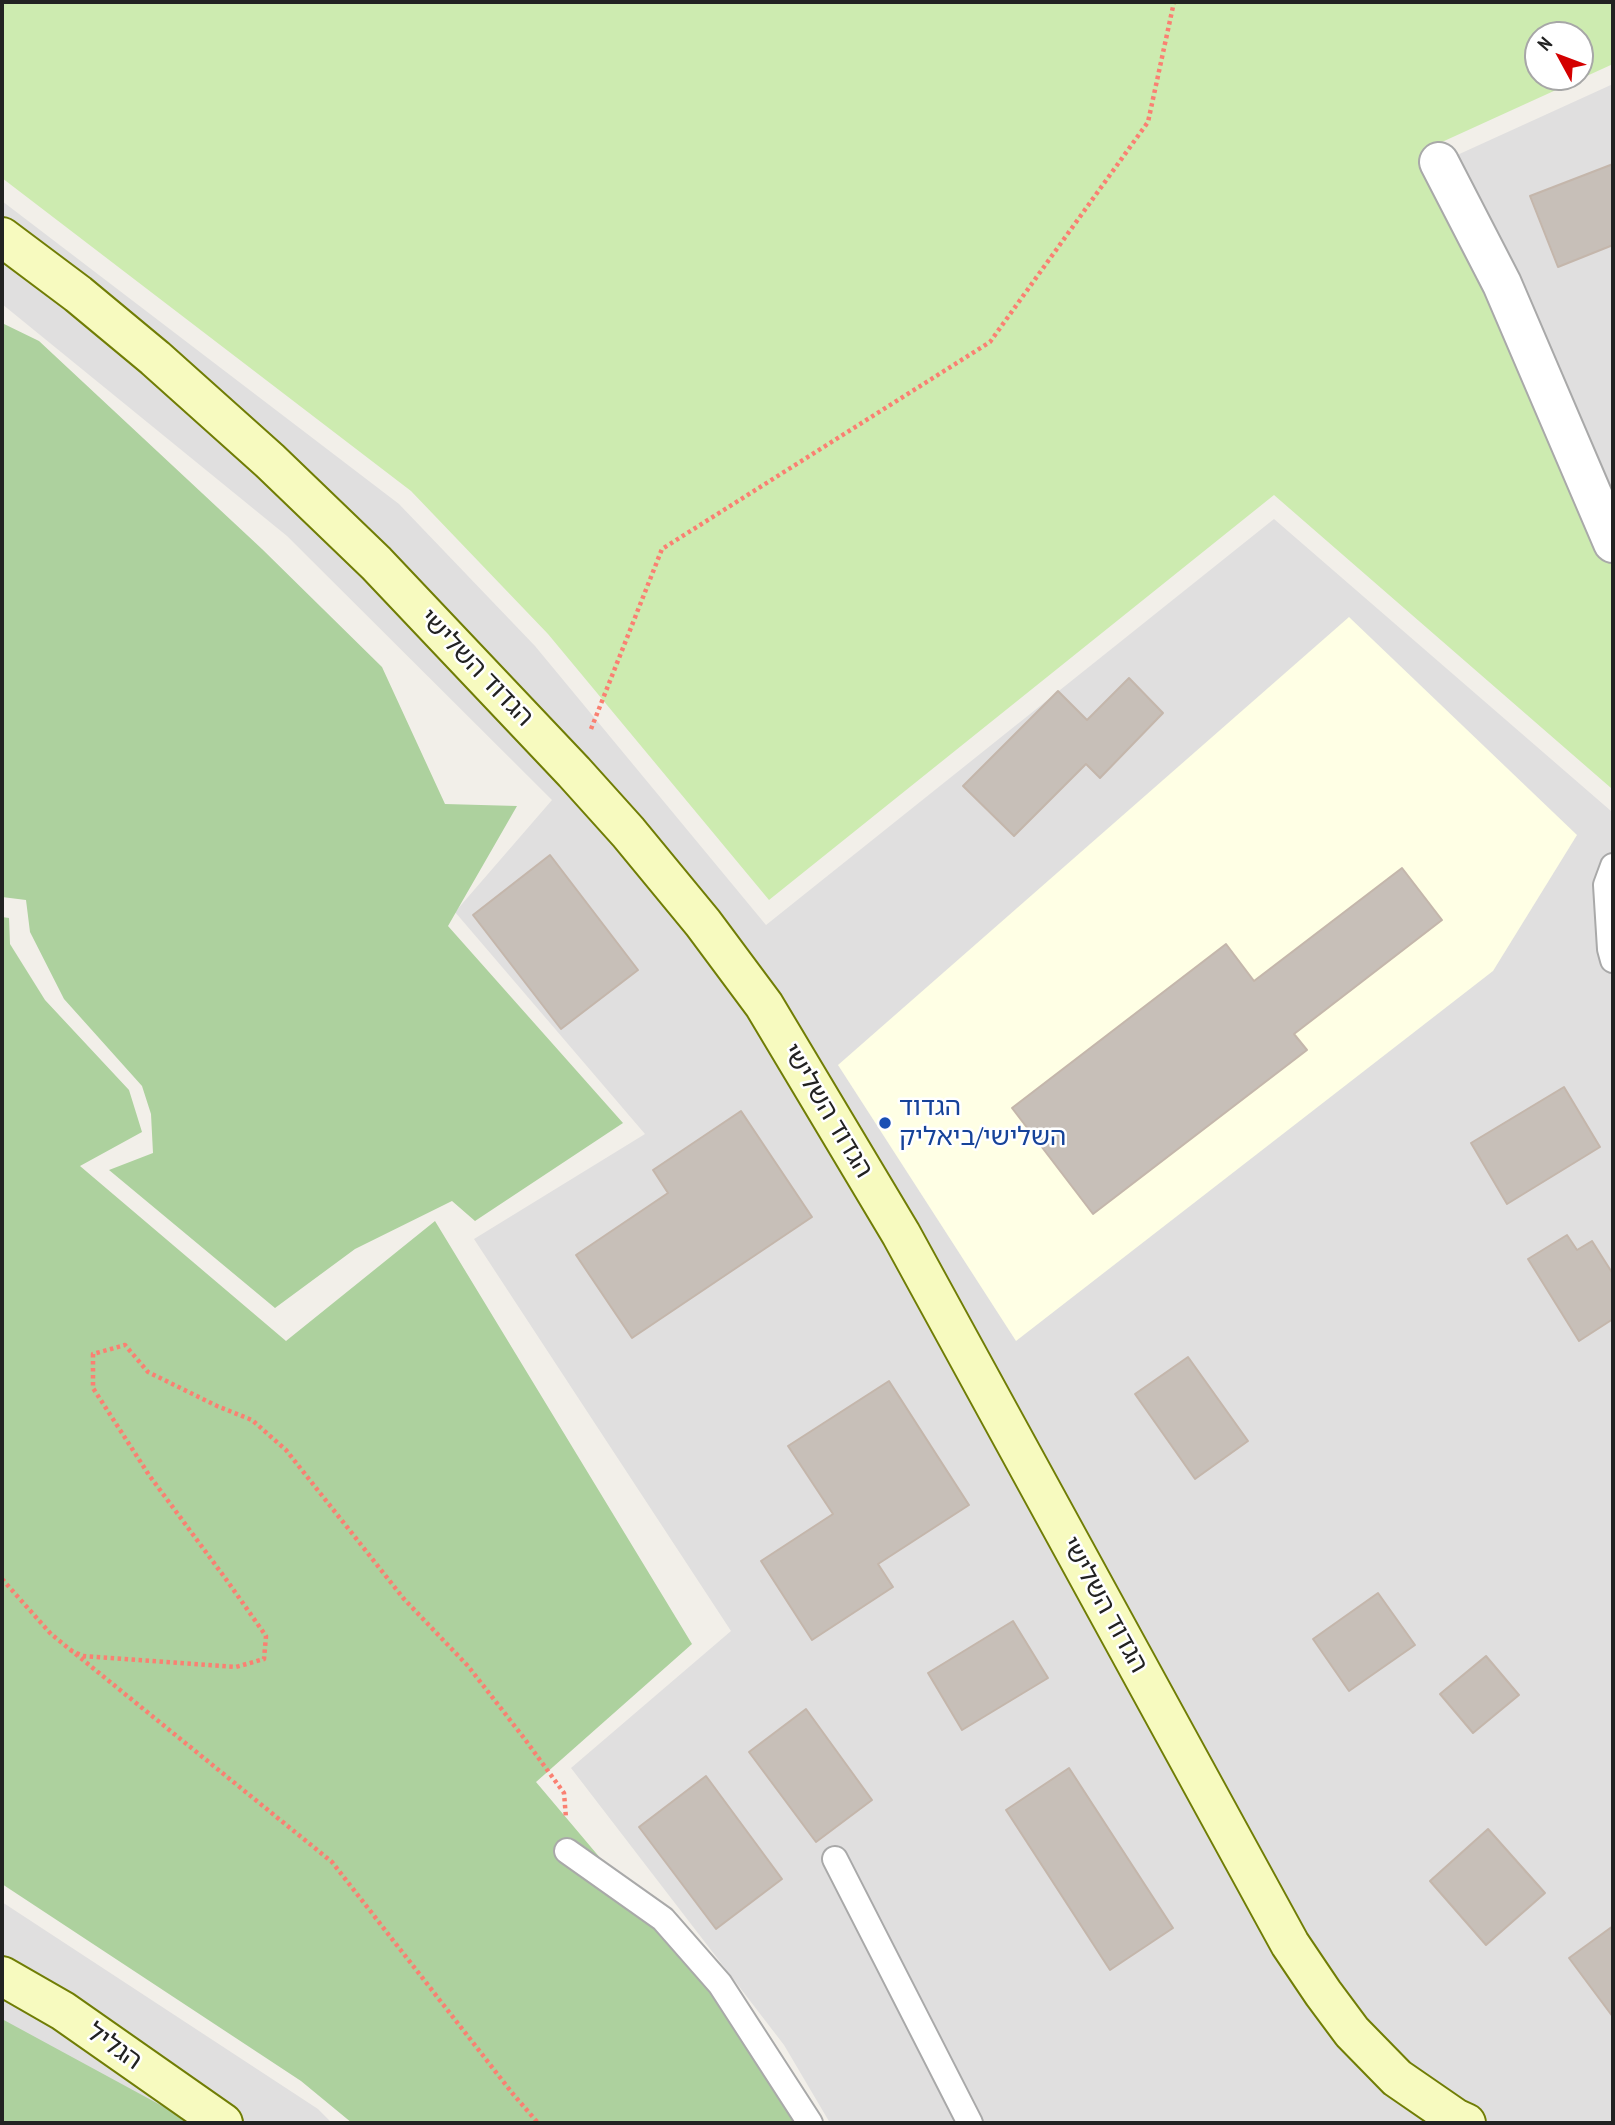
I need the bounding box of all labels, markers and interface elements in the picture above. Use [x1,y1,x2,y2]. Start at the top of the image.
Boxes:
north arrow [1524,21,1594,91]
text: N [1532,32,1557,55]
street label: הגדוד השלישי [412,603,540,733]
street label: הגדוד השלישי [775,1038,879,1184]
place label: הגדוד השלישי/ביאליק [899,1092,1066,1154]
marker: הגדוד השלישי/ביאליק [877,1115,893,1131]
street label: הגדוד השלישי [1054,1532,1154,1678]
street label: הגליל [80,2017,148,2077]

